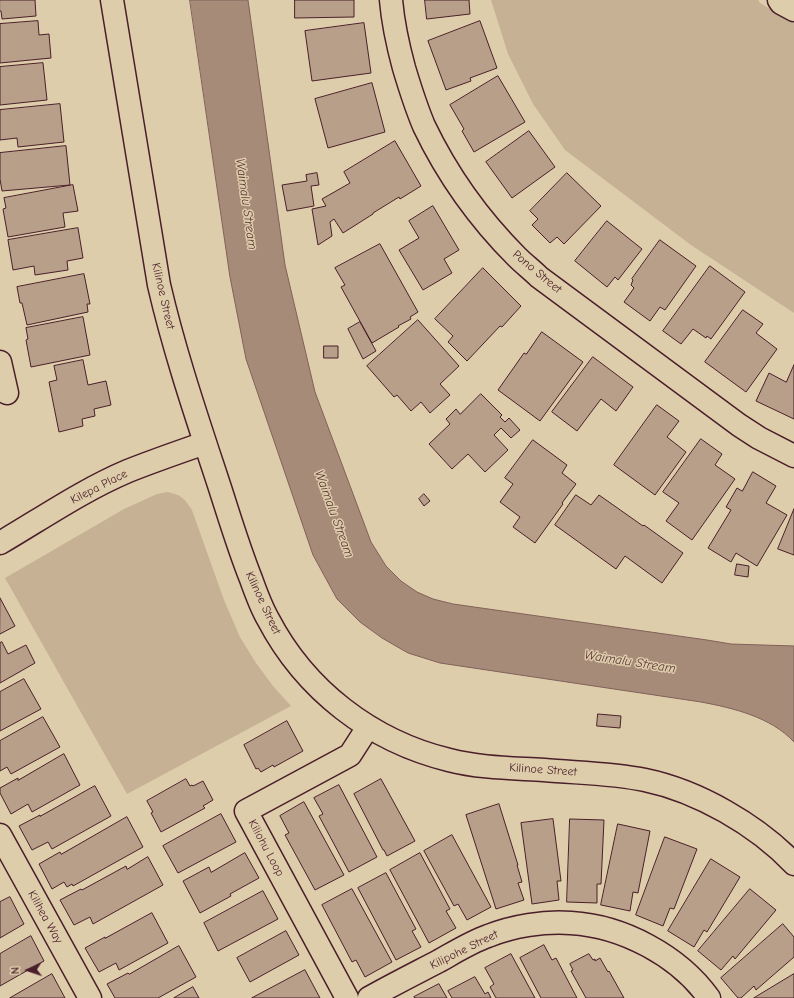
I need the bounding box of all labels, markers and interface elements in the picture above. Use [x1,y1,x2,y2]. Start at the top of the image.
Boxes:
water label: Waimalu Stream [232,157,260,251]
street label: Pono Street [510,247,564,297]
street label: Kilinoe Street [148,261,178,331]
street label: Kilepa Place [68,467,130,507]
water label: Waimalu Stream [311,468,357,560]
street label: Kilinoe Street [242,569,284,637]
water label: Waimalu Stream [583,647,677,677]
street label: Kilinoe Street [509,760,577,780]
street label: Kiliohu Loop [245,817,287,879]
street label: Kilihea Way [25,888,65,946]
street label: Kilipohe Street [428,927,500,973]
north arrow [8,950,48,990]
text: N [9,967,22,975]

